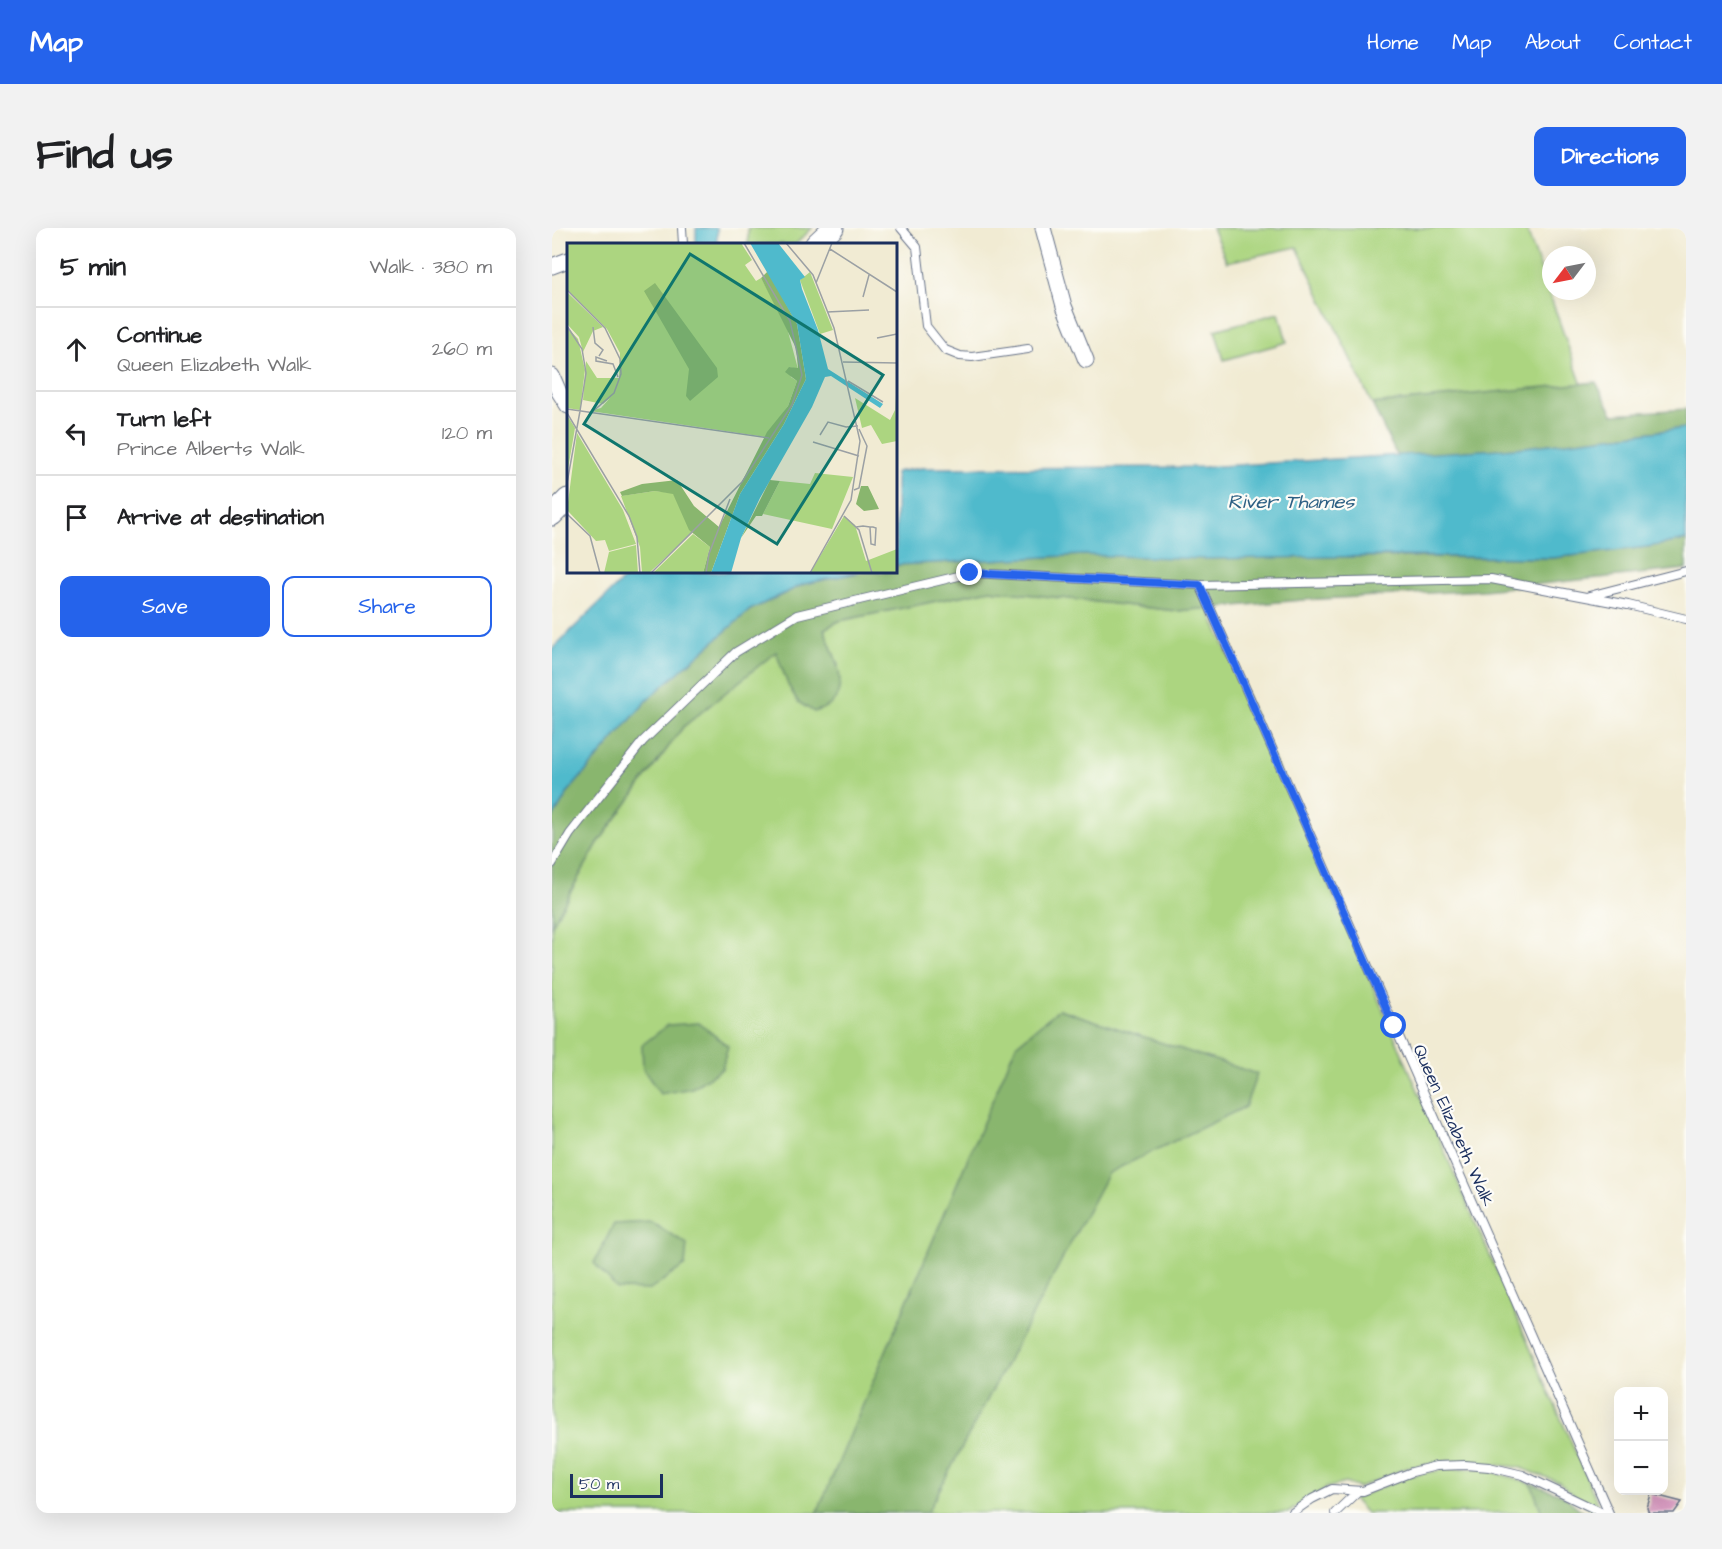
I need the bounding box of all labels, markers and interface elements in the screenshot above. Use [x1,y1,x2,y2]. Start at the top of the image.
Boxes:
text: Map [30,23,83,62]
text: Home [1367,28,1419,57]
text: Map [1452,28,1492,57]
text: About [1525,28,1581,57]
text: Contact [1614,28,1692,57]
text: Find us [36,127,173,185]
button: Directions [1534,127,1686,186]
inset map [567,243,897,573]
north arrow [1542,246,1596,300]
text: 5 min [60,249,126,285]
text: Walk · 380 m [369,253,492,281]
text: Continue [117,320,202,351]
icon: ahead [60,333,93,366]
text: 260 m [432,335,492,363]
text: Queen Elizabeth Walk [117,351,312,379]
text: Turn left [117,404,211,435]
icon: left [60,417,93,450]
text: 120 m [442,419,492,447]
text: Prince Alberts Walk [117,435,305,463]
water label: River Thames [1228,488,1355,516]
icon: arrive [60,501,93,534]
text: Arrive at destination [117,502,324,533]
route end [956,559,982,585]
button: Save [60,576,270,637]
button: Share [282,576,492,637]
route start [1380,1012,1406,1038]
street label: Queen Elizabeth Walk [1407,1040,1501,1210]
map controls [1614,1387,1668,1495]
button: + [1614,1387,1668,1441]
button: − [1614,1441,1668,1495]
scale bar [570,1471,663,1498]
text: 50 m [579,1473,619,1495]

